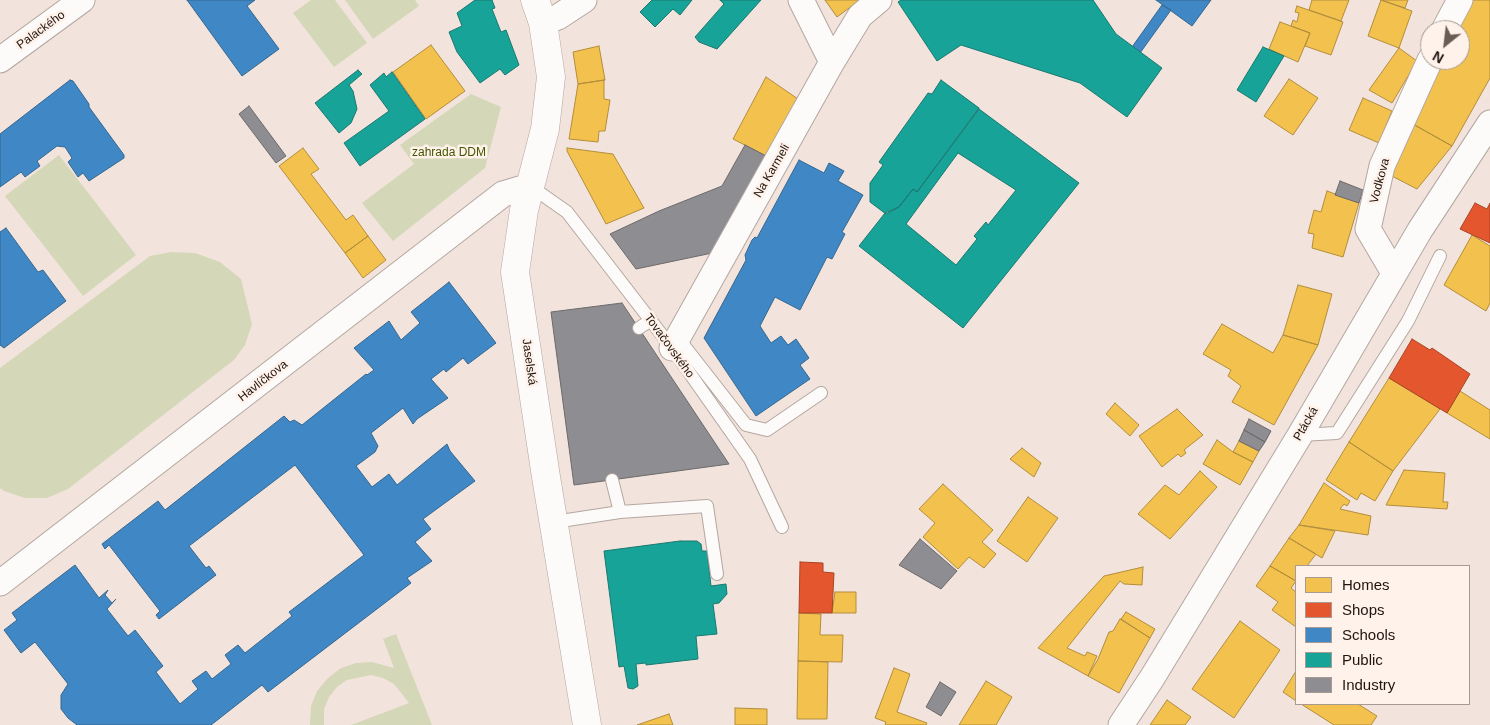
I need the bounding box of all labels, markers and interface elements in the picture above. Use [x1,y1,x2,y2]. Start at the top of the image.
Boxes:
street label: Palackého [14,8,68,52]
north arrow [1420,20,1470,70]
text: N [1430,48,1447,67]
street label: Na Karmeli [751,142,793,200]
park label: zahrada DDM [412,146,486,160]
street label: Vodkova [1367,157,1393,205]
street label: Tovačovského [641,311,697,381]
street label: Jaselská [519,338,539,386]
street label: Havlíčkova [235,357,291,405]
street label: Ptácká [1291,405,1321,443]
legend [1295,565,1470,705]
text: Homes [1342,576,1390,593]
text: Shops [1342,601,1385,618]
text: Schools [1342,626,1395,643]
text: Public [1342,651,1383,668]
text: Industry [1342,676,1395,693]

